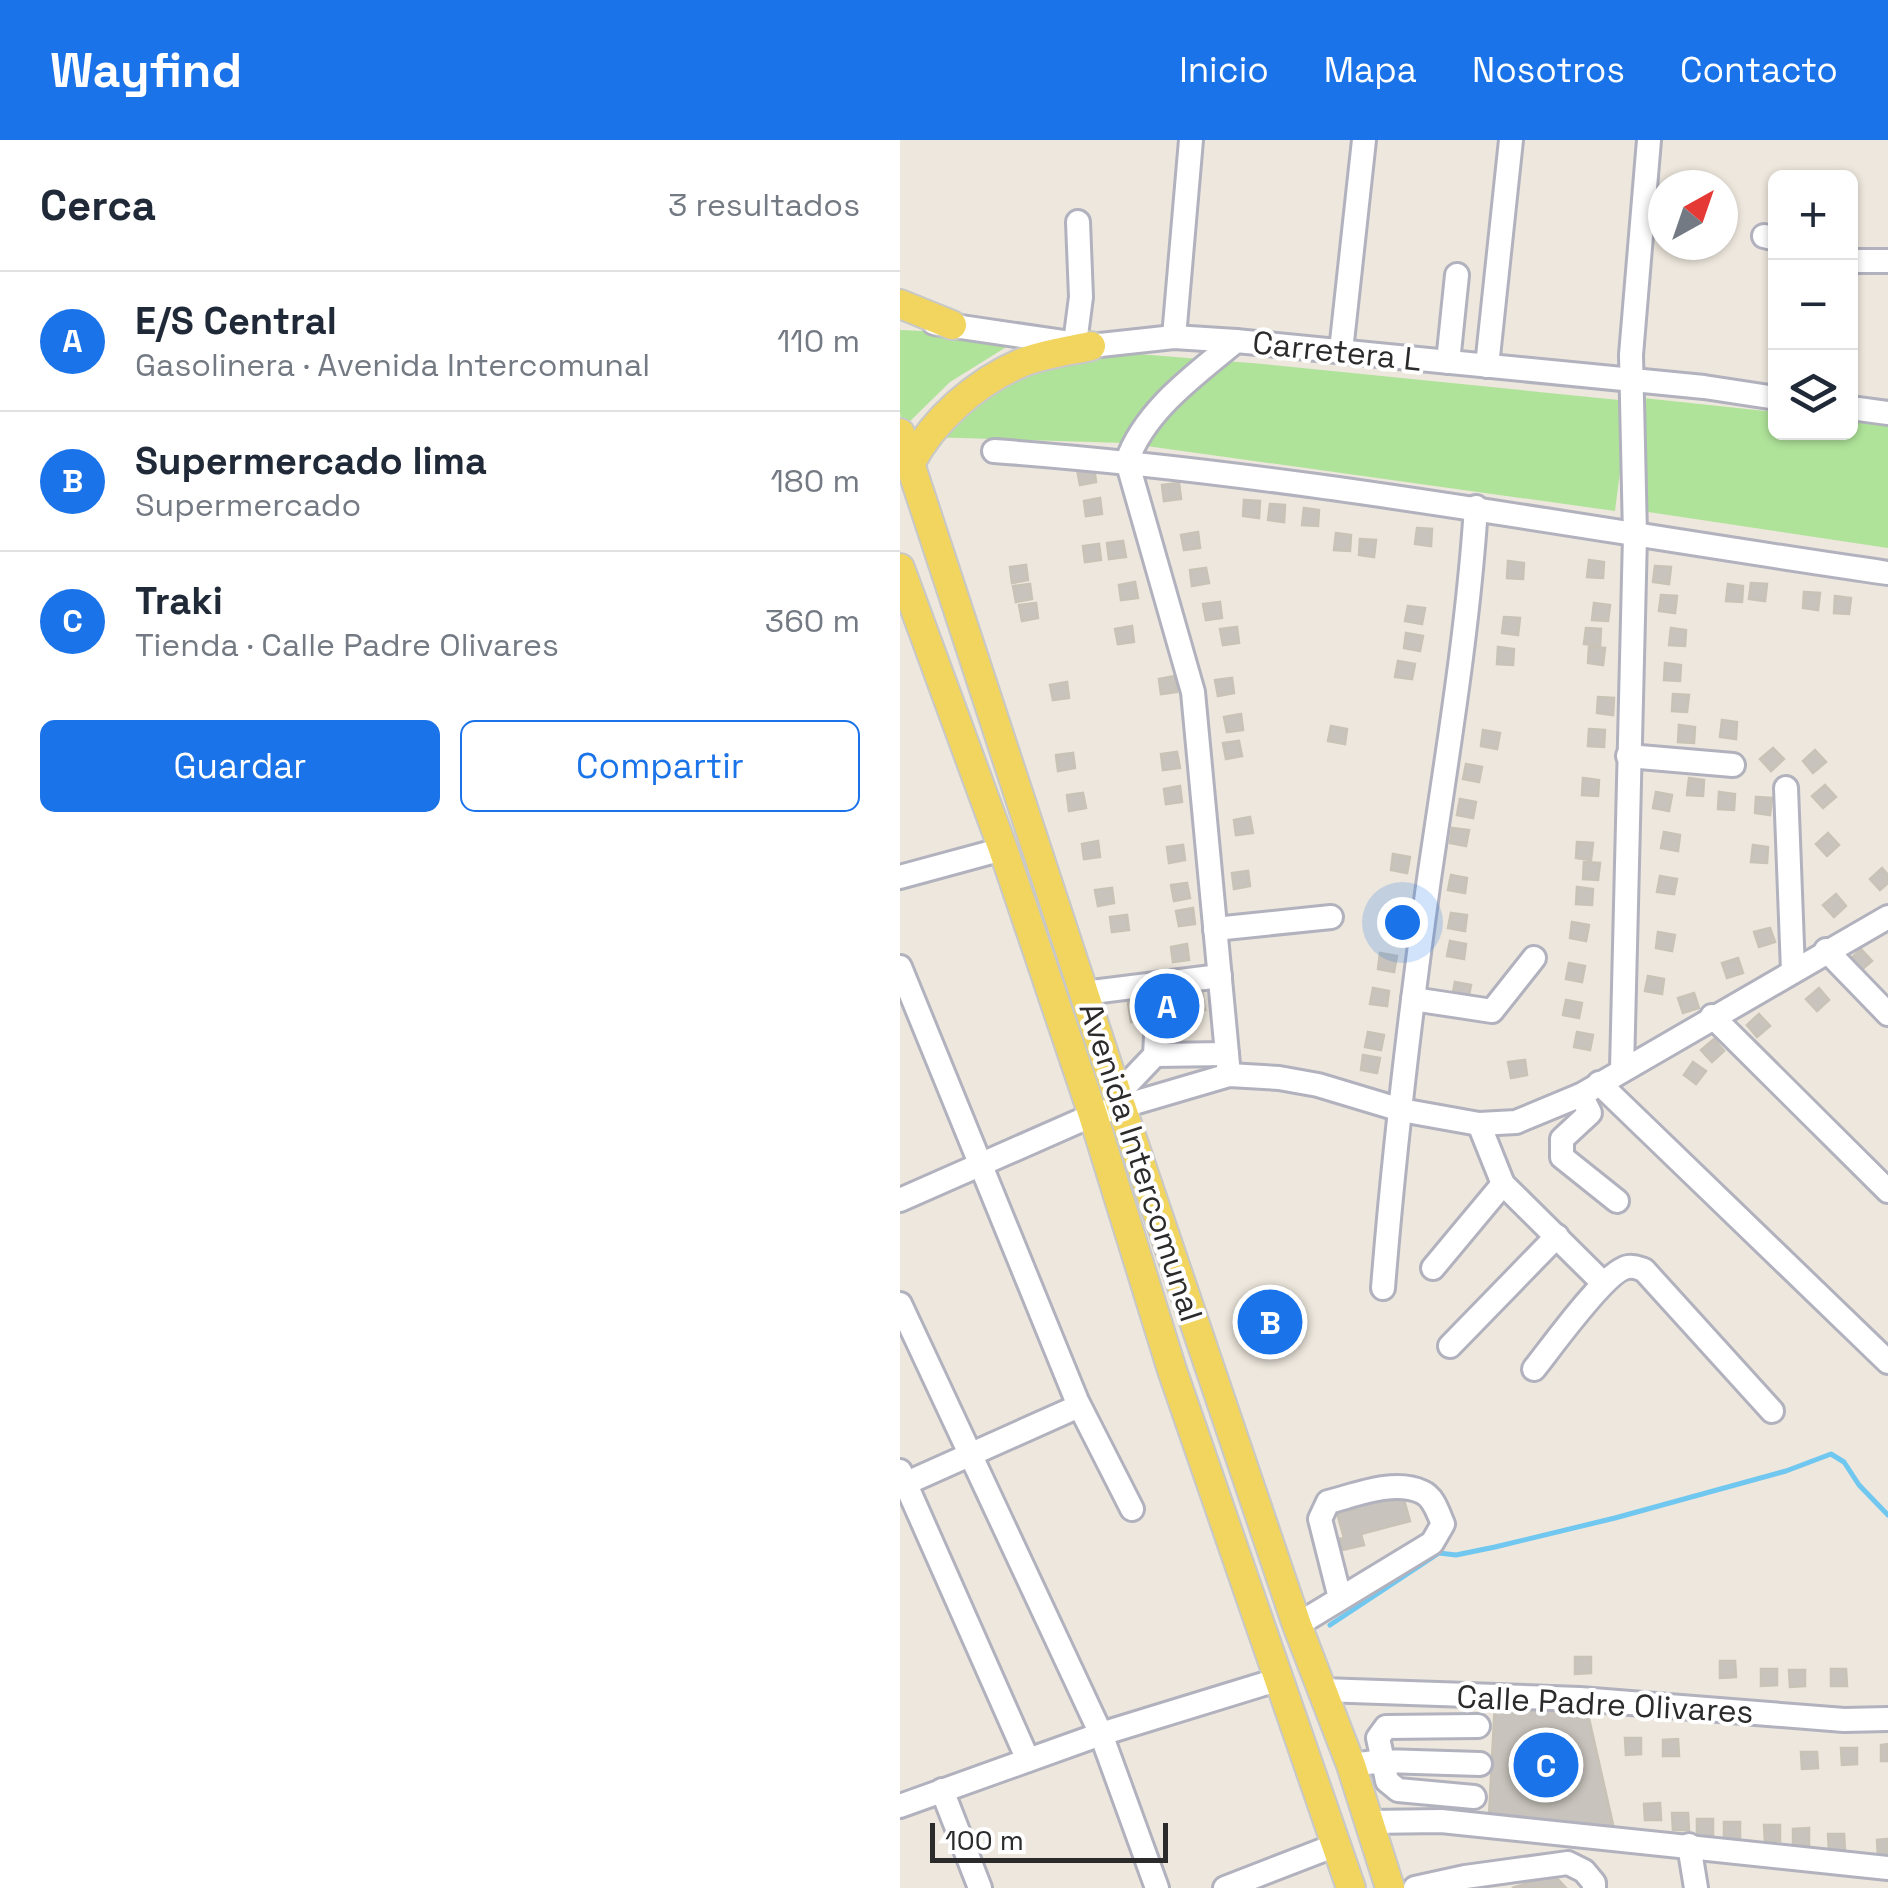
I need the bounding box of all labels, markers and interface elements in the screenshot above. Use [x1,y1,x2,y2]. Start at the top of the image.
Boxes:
text: Wayfind [50,40,242,101]
text: Inicio [1179,48,1269,92]
text: Mapa [1324,48,1417,92]
text: Nosotros [1472,48,1625,92]
text: Contacto [1680,48,1838,92]
north arrow [1648,170,1738,260]
map controls [1768,170,1858,440]
button: + [1768,170,1858,260]
text: Cerca [40,179,156,232]
text: 3 resultados [668,185,860,225]
button: − [1768,260,1858,350]
text: E/S Central [135,297,337,345]
text: A [62,321,83,361]
text: 110 m [777,321,860,361]
street label: Carretera L [1251,322,1423,380]
text: Gasolinera · Avenida Intercomunal [135,345,650,385]
button: layers [1768,350,1858,440]
text: Supermercado lima [135,437,487,485]
text: B [62,461,83,501]
text: 180 m [770,461,860,501]
text: Supermercado [135,485,361,525]
text: Traki [135,577,223,625]
text: C [62,601,83,641]
text: 360 m [765,601,860,641]
text: Tienda · Calle Padre Olivares [135,625,559,665]
button: Guardar [40,720,440,812]
button: Compartir [460,720,860,812]
your location [1377,897,1428,948]
pin: A [1134,968,1200,1044]
street label: Avenida Intercomunal [1071,998,1211,1326]
pin: B [1238,1284,1302,1360]
street label: Calle Padre Olivares [1455,1676,1755,1732]
pin: C [1514,1728,1578,1802]
scale bar [930,1818,1168,1862]
text: 100 m [945,1822,1024,1858]

